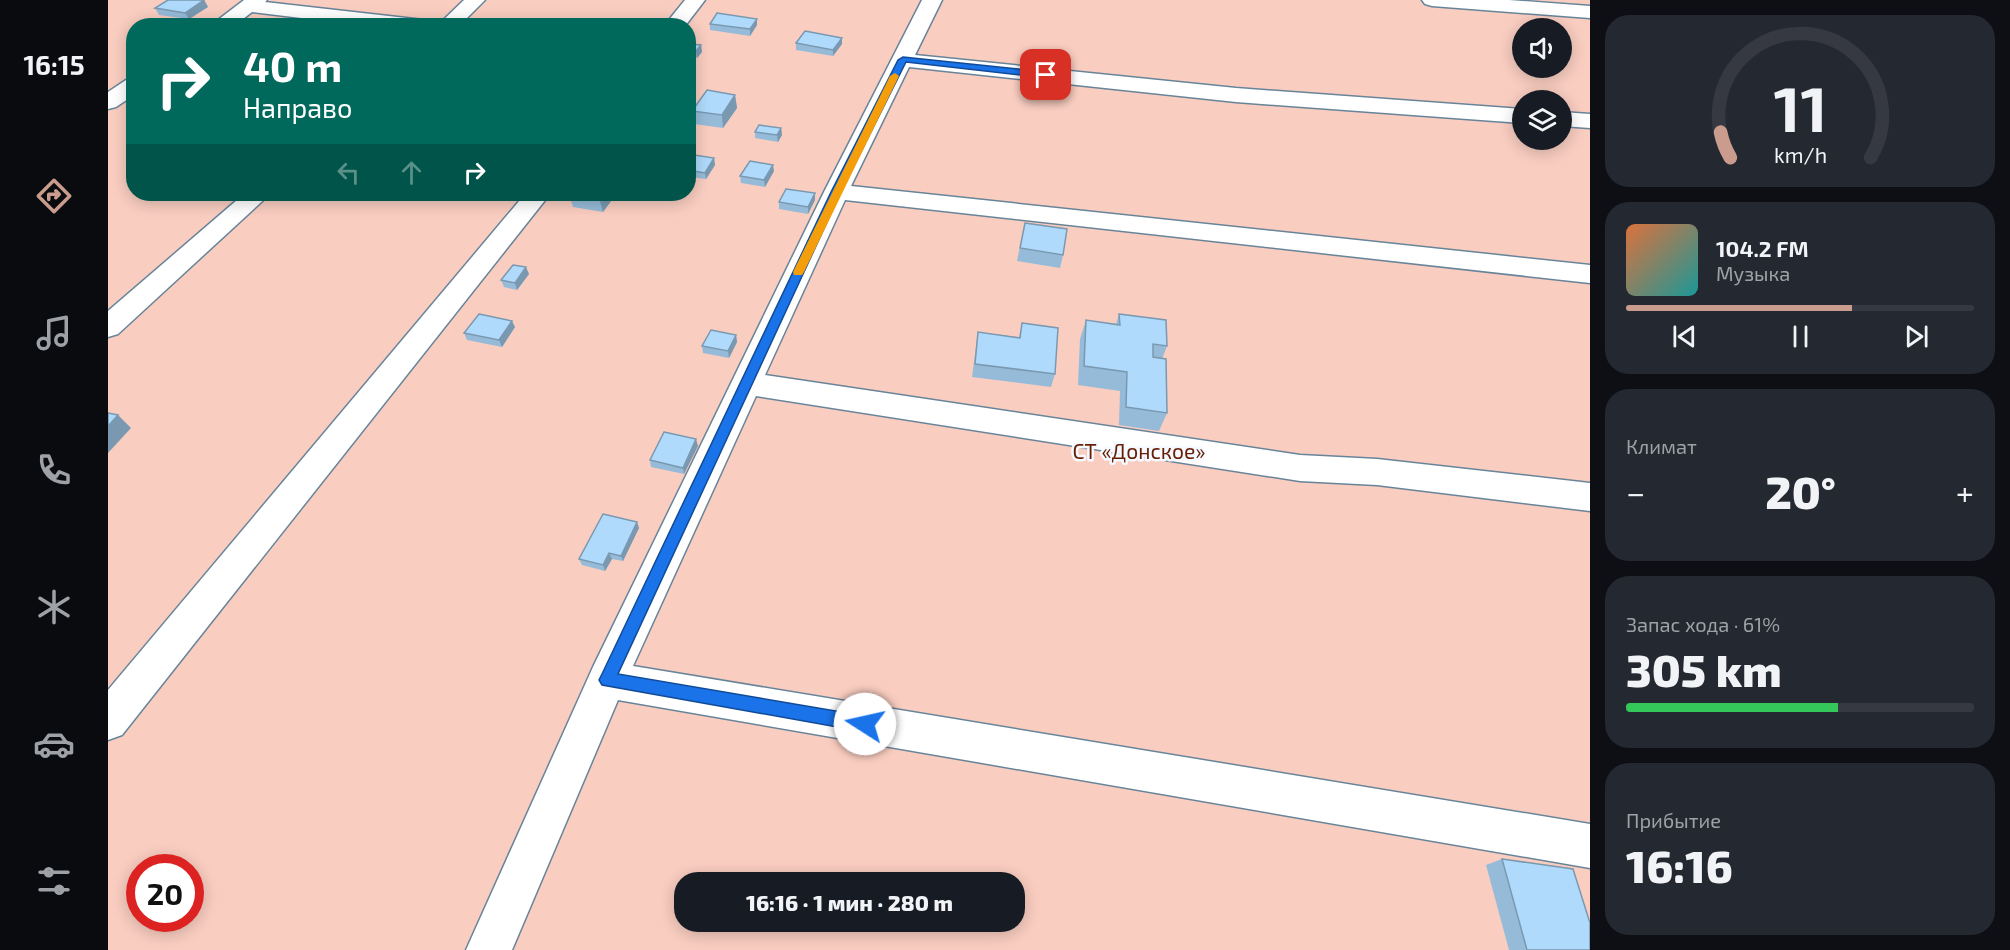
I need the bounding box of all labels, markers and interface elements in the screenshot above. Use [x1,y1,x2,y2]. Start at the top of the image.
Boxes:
map controls [1512,18,1572,150]
button: sound [1512,18,1572,78]
text: 40 m [243,40,342,90]
icon: right [144,42,222,120]
text: 16:15 [23,48,85,80]
pin [1020,49,1071,100]
icon: arrive [1029,58,1062,91]
text: 11 [1773,70,1827,145]
button: layers [1512,90,1572,150]
text: Направо [243,91,352,123]
text: km/h [1773,142,1827,167]
icon: left [332,156,365,189]
icon: ahead [395,156,428,189]
icon: right [458,156,491,189]
icon: directions [33,175,75,217]
text: 104.2 FM [1716,235,1809,261]
text: Музыка [1716,261,1790,285]
icon: music [33,312,75,354]
icon: previous [1668,320,1701,353]
icon: pause [1784,320,1817,353]
icon: next [1900,320,1933,353]
text: Климат [1626,434,1697,458]
park label: СТ «Донское» [1073,438,1205,463]
icon: phone [33,449,75,491]
text: 20° [1765,464,1836,518]
text: − [1626,472,1645,512]
text: + [1956,472,1974,512]
icon: climate [33,586,75,628]
text: Запас хода · 61% [1626,612,1780,636]
text: 305 km [1626,642,1782,696]
position arrow [833,692,897,756]
icon: car [33,723,75,765]
text: Прибытие [1626,808,1721,832]
text: 16:16 [1626,838,1733,892]
speed limit sign: 20 [126,854,204,932]
icon: filters [33,860,75,902]
text: 16:16 · 1 мин · 280 m [746,889,953,915]

